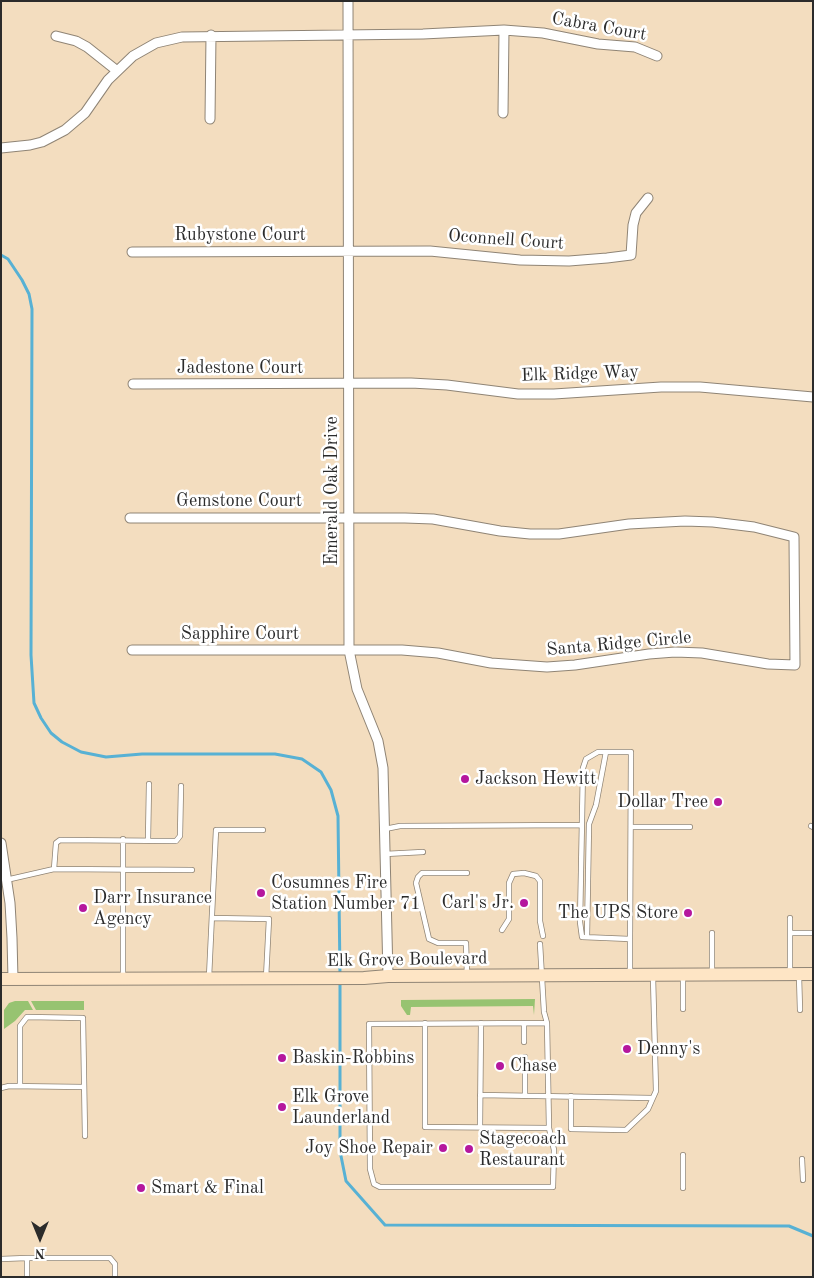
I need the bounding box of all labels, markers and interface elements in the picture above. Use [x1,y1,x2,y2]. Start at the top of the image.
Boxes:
street label: Cabra Court [550,8,648,46]
street label: Rubystone Court [174,224,306,246]
street label: Oconnell Court [447,225,565,255]
street label: Jadestone Court [177,357,303,379]
street label: Elk Ridge Way [521,361,639,387]
street label: Emerald Oak Drive [321,416,343,566]
street label: Gemstone Court [176,490,302,512]
street label: Sapphire Court [181,623,299,645]
street label: Santa Ridge Circle [546,627,692,661]
place label: Jackson Hewitt [475,768,596,790]
marker: Jackson Hewitt [459,773,471,785]
place label: Dollar Tree [617,791,708,813]
marker: Dollar Tree [712,796,724,808]
place label: Cosumnes Fire Station Number 71 [271,872,421,914]
place label: Darr Insurance Agency [93,887,212,930]
marker: Cosumnes Fire Station Number 71 [255,887,267,899]
place label: Carl's Jr. [441,892,514,914]
marker: Carl's Jr. [518,897,530,909]
marker: Darr Insurance Agency [77,902,89,914]
place label: The UPS Store [558,902,678,924]
marker: The UPS Store [682,907,694,919]
street label: Elk Grove Boulevard [326,948,488,972]
place label: Denny's [637,1038,700,1060]
marker: Denny's [621,1043,633,1055]
place label: Baskin-Robbins [292,1047,414,1069]
marker: Baskin-Robbins [276,1052,288,1064]
place label: Chase [510,1055,557,1077]
marker: Chase [494,1060,506,1072]
place label: Elk Grove Launderland [292,1086,390,1128]
marker: Elk Grove Launderland [276,1101,288,1113]
place label: Stagecoach Restaurant [479,1128,567,1170]
place label: Joy Shoe Repair [305,1137,433,1159]
marker: Joy Shoe Repair [437,1142,449,1154]
marker: Stagecoach Restaurant [463,1143,475,1155]
place label: Smart & Final [151,1177,264,1199]
marker: Smart & Final [135,1182,147,1194]
north arrow [15,1213,65,1263]
text: N [35,1246,45,1260]

